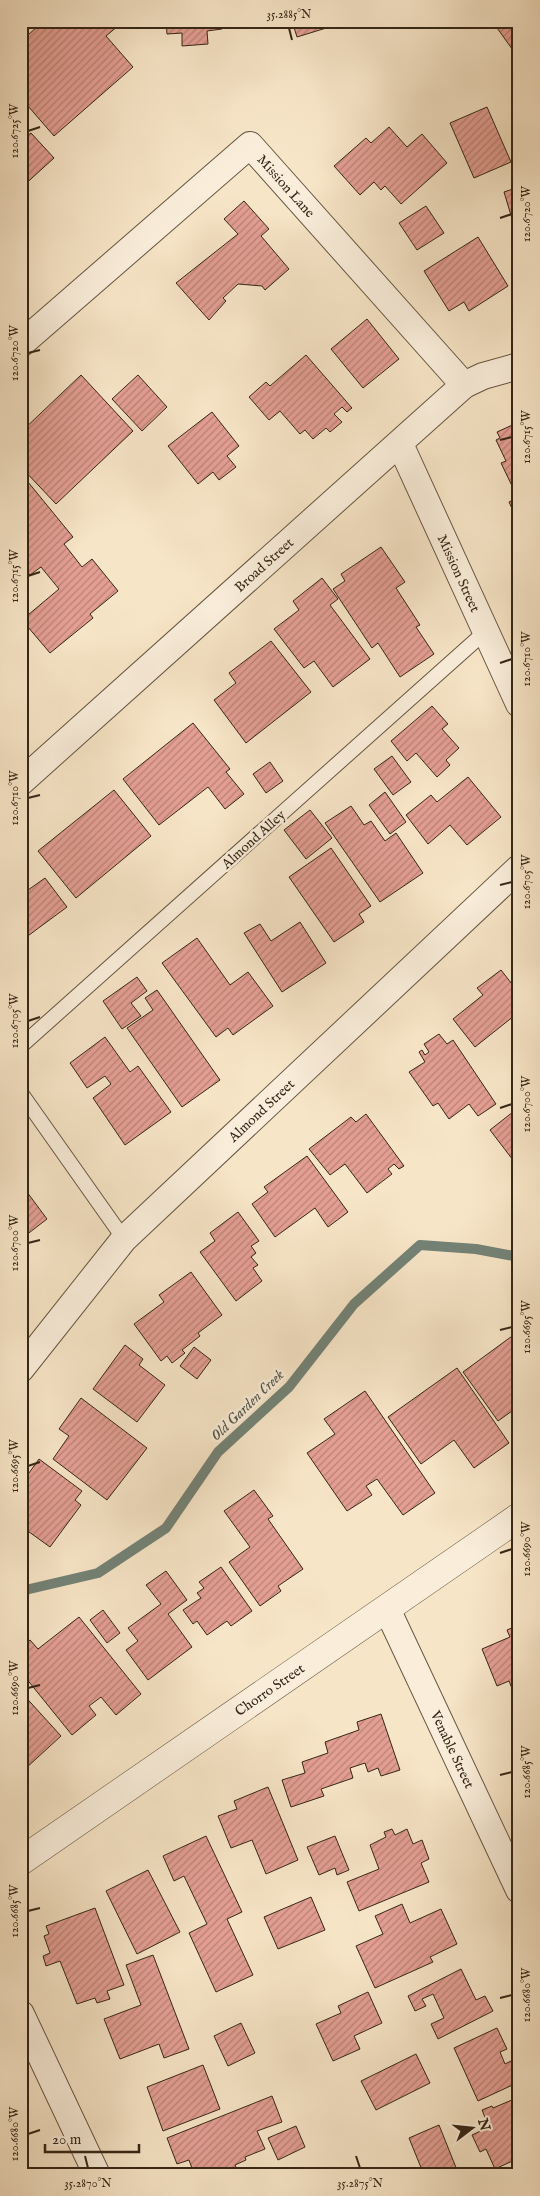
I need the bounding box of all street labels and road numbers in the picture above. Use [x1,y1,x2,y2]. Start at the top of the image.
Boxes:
street label: Mission Lane [253,151,319,222]
street label: Mission Street [433,532,484,615]
street label: Broad Street [231,534,298,596]
street label: Almond Alley [217,806,289,874]
street label: Almond Street [224,1075,299,1147]
street label: Chorro Street [232,1660,309,1721]
street label: Venable Street [426,1707,478,1792]

